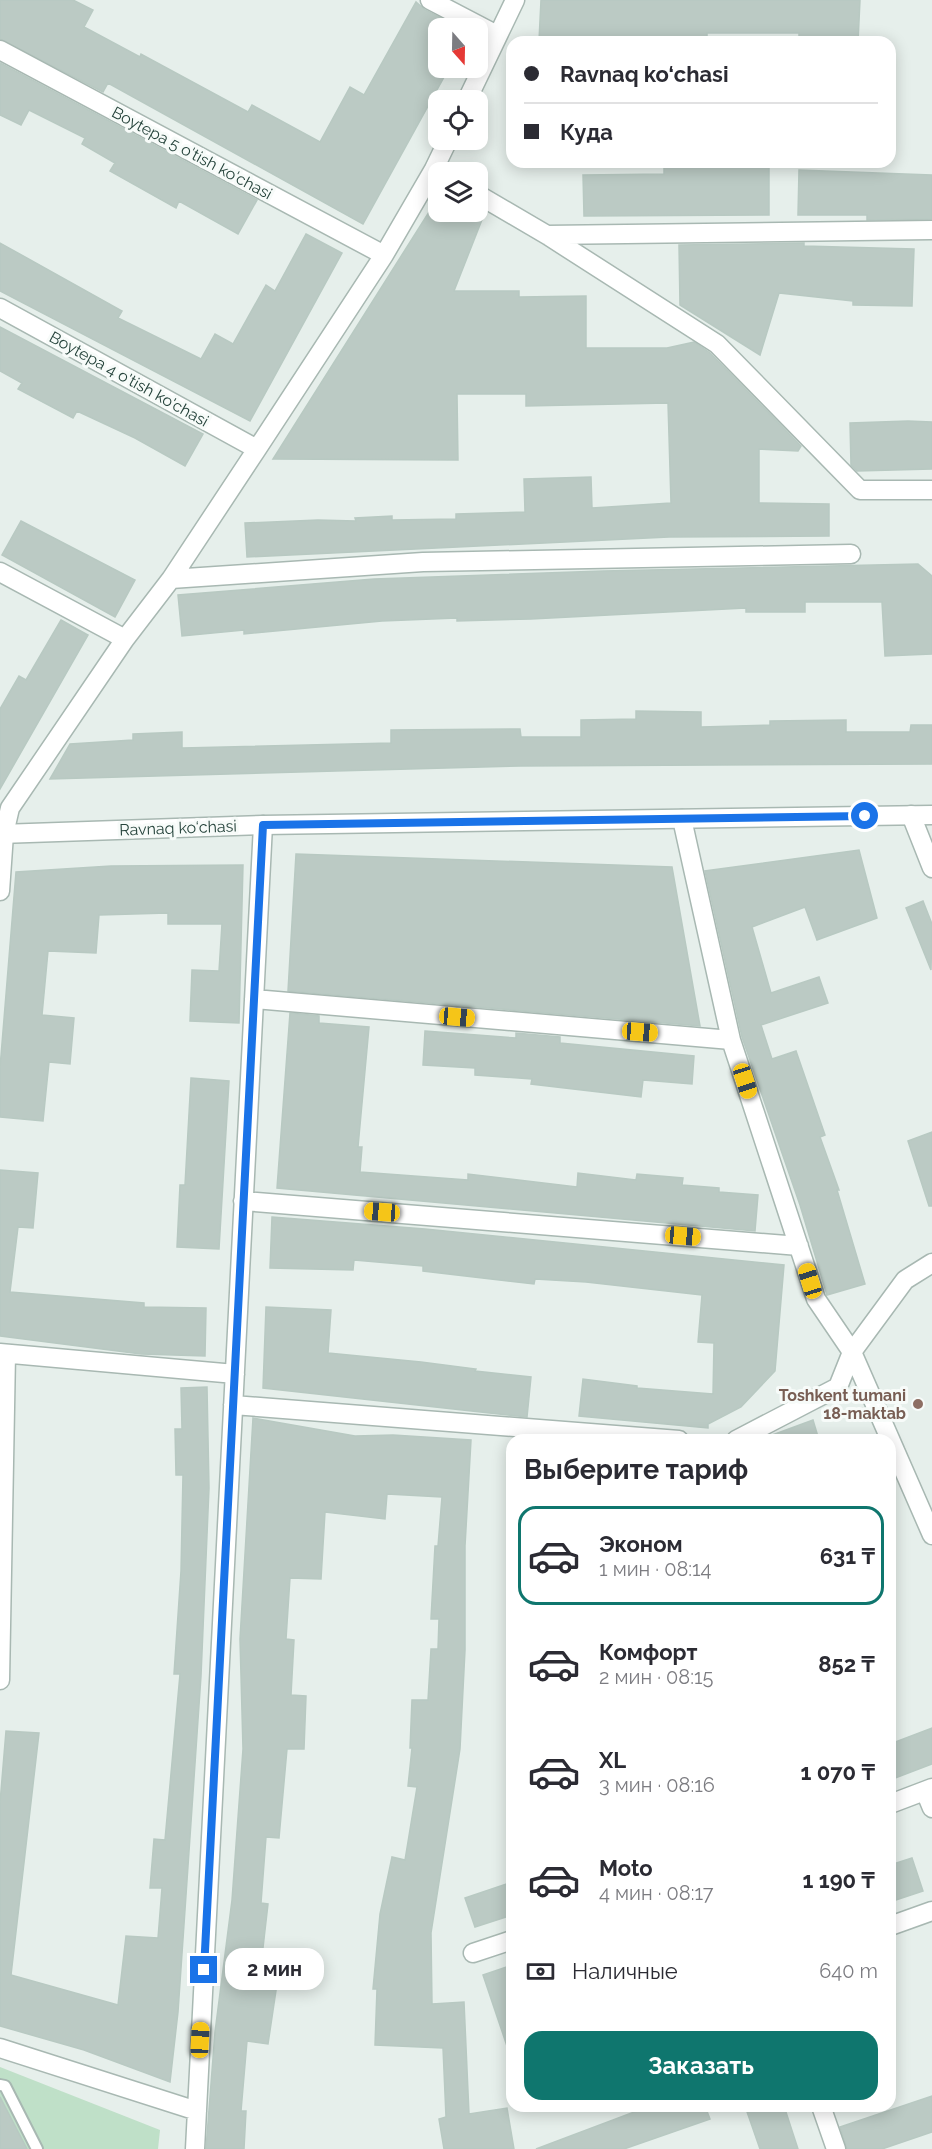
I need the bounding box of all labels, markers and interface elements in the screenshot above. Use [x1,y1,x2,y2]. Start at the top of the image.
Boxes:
north arrow [428,18,488,78]
map controls [428,18,488,222]
text: Ravnaq ko‘chasi [560,61,729,87]
button: locate [428,90,488,150]
street label: Boytepa 5 o'tish ko'chasi [109,103,275,203]
text: Куда [560,119,613,145]
button: layers [428,162,488,222]
street label: Boytepa 4 o'tish ko'chasi [46,327,212,431]
route start [851,802,878,829]
street label: Ravnaq ko‘chasi [119,816,237,840]
car [438,1006,476,1028]
car [621,1022,659,1042]
car [731,1061,759,1101]
car [363,1202,401,1222]
car [664,1225,702,1247]
car [796,1261,824,1301]
place label: Toshkent tumani 18-maktab [779,1386,906,1423]
marker: Toshkent tumani 18-maktab [911,1397,925,1411]
text: Выберите тариф [524,1454,748,1485]
icon: car [527,1529,581,1583]
text: Эконом [599,1531,683,1557]
text: 631 ₸ [820,1543,875,1569]
text: 1 мин · 08:14 [599,1557,712,1581]
icon: car [527,1637,581,1691]
text: Комфорт [599,1639,697,1665]
text: 852 ₸ [818,1651,875,1677]
text: 2 мин · 08:15 [599,1665,713,1689]
icon: car [527,1745,581,1799]
text: XL [599,1747,626,1773]
text: 1 070 ₸ [801,1759,875,1785]
text: 3 мин · 08:16 [599,1773,715,1797]
icon: car [527,1853,581,1907]
text: Moto [599,1855,653,1881]
text: 1 190 ₸ [803,1867,875,1893]
text: 4 мин · 08:17 [599,1881,714,1905]
callout: 2 мин [225,1949,324,1991]
icon: cash [524,1955,557,1988]
route end [190,1956,217,1983]
text: 2 мин [247,1957,302,1981]
text: Наличные [572,1958,678,1984]
text: 640 m [819,1959,878,1983]
car [190,2022,210,2058]
button: Заказать [524,2031,878,2100]

